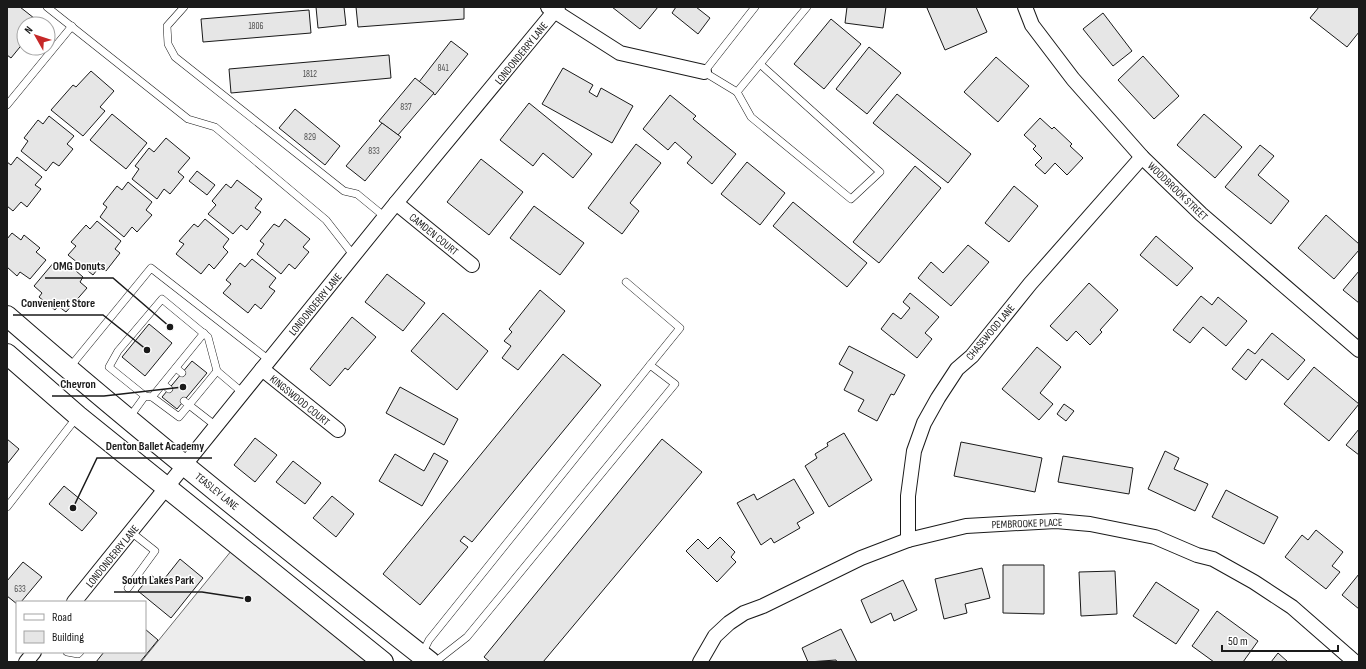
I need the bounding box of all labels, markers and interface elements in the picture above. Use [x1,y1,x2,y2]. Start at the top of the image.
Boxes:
north arrow [16,16,56,56]
street label: LONDONDERRY LANE [492,19,551,87]
house number: 1806 [248,21,264,32]
text: N [22,24,36,36]
house number: 841 [437,63,449,74]
house number: 1812 [303,69,317,80]
house number: 837 [400,102,412,113]
house number: 829 [304,132,316,143]
house number: 833 [368,146,380,157]
street label: WOODBROOK STREET [1145,159,1211,224]
street label: CAMDEN COURT [407,211,461,258]
callout: OMG Donuts [45,254,113,278]
text: OMG Donuts [53,259,106,274]
street label: LONDONDERRY LANE [286,270,345,338]
callout: Convenient Store [13,291,103,315]
text: Convenient Store [21,296,95,311]
street label: CHASEWOOD LANE [963,302,1018,363]
callout: Chevron [52,372,104,396]
street label: KINGSWOOD COURT [267,372,333,429]
text: Chevron [60,377,96,392]
callout: Denton Ballet Academy [97,434,212,458]
text: Denton Ballet Academy [106,439,204,454]
street label: TEASLEY LANE [192,470,241,513]
street label: PEMBROOKE PLACE [991,516,1063,531]
street label: LONDONDERRY LANE [83,522,142,590]
callout: South Lakes Park [114,568,202,592]
text: South Lakes Park [122,573,194,588]
house number: 633 [14,584,26,595]
legend [16,601,146,653]
text: Road [52,610,72,625]
scale bar [1222,627,1338,653]
text: Building [52,630,84,645]
text: 50 m [1228,634,1248,649]

